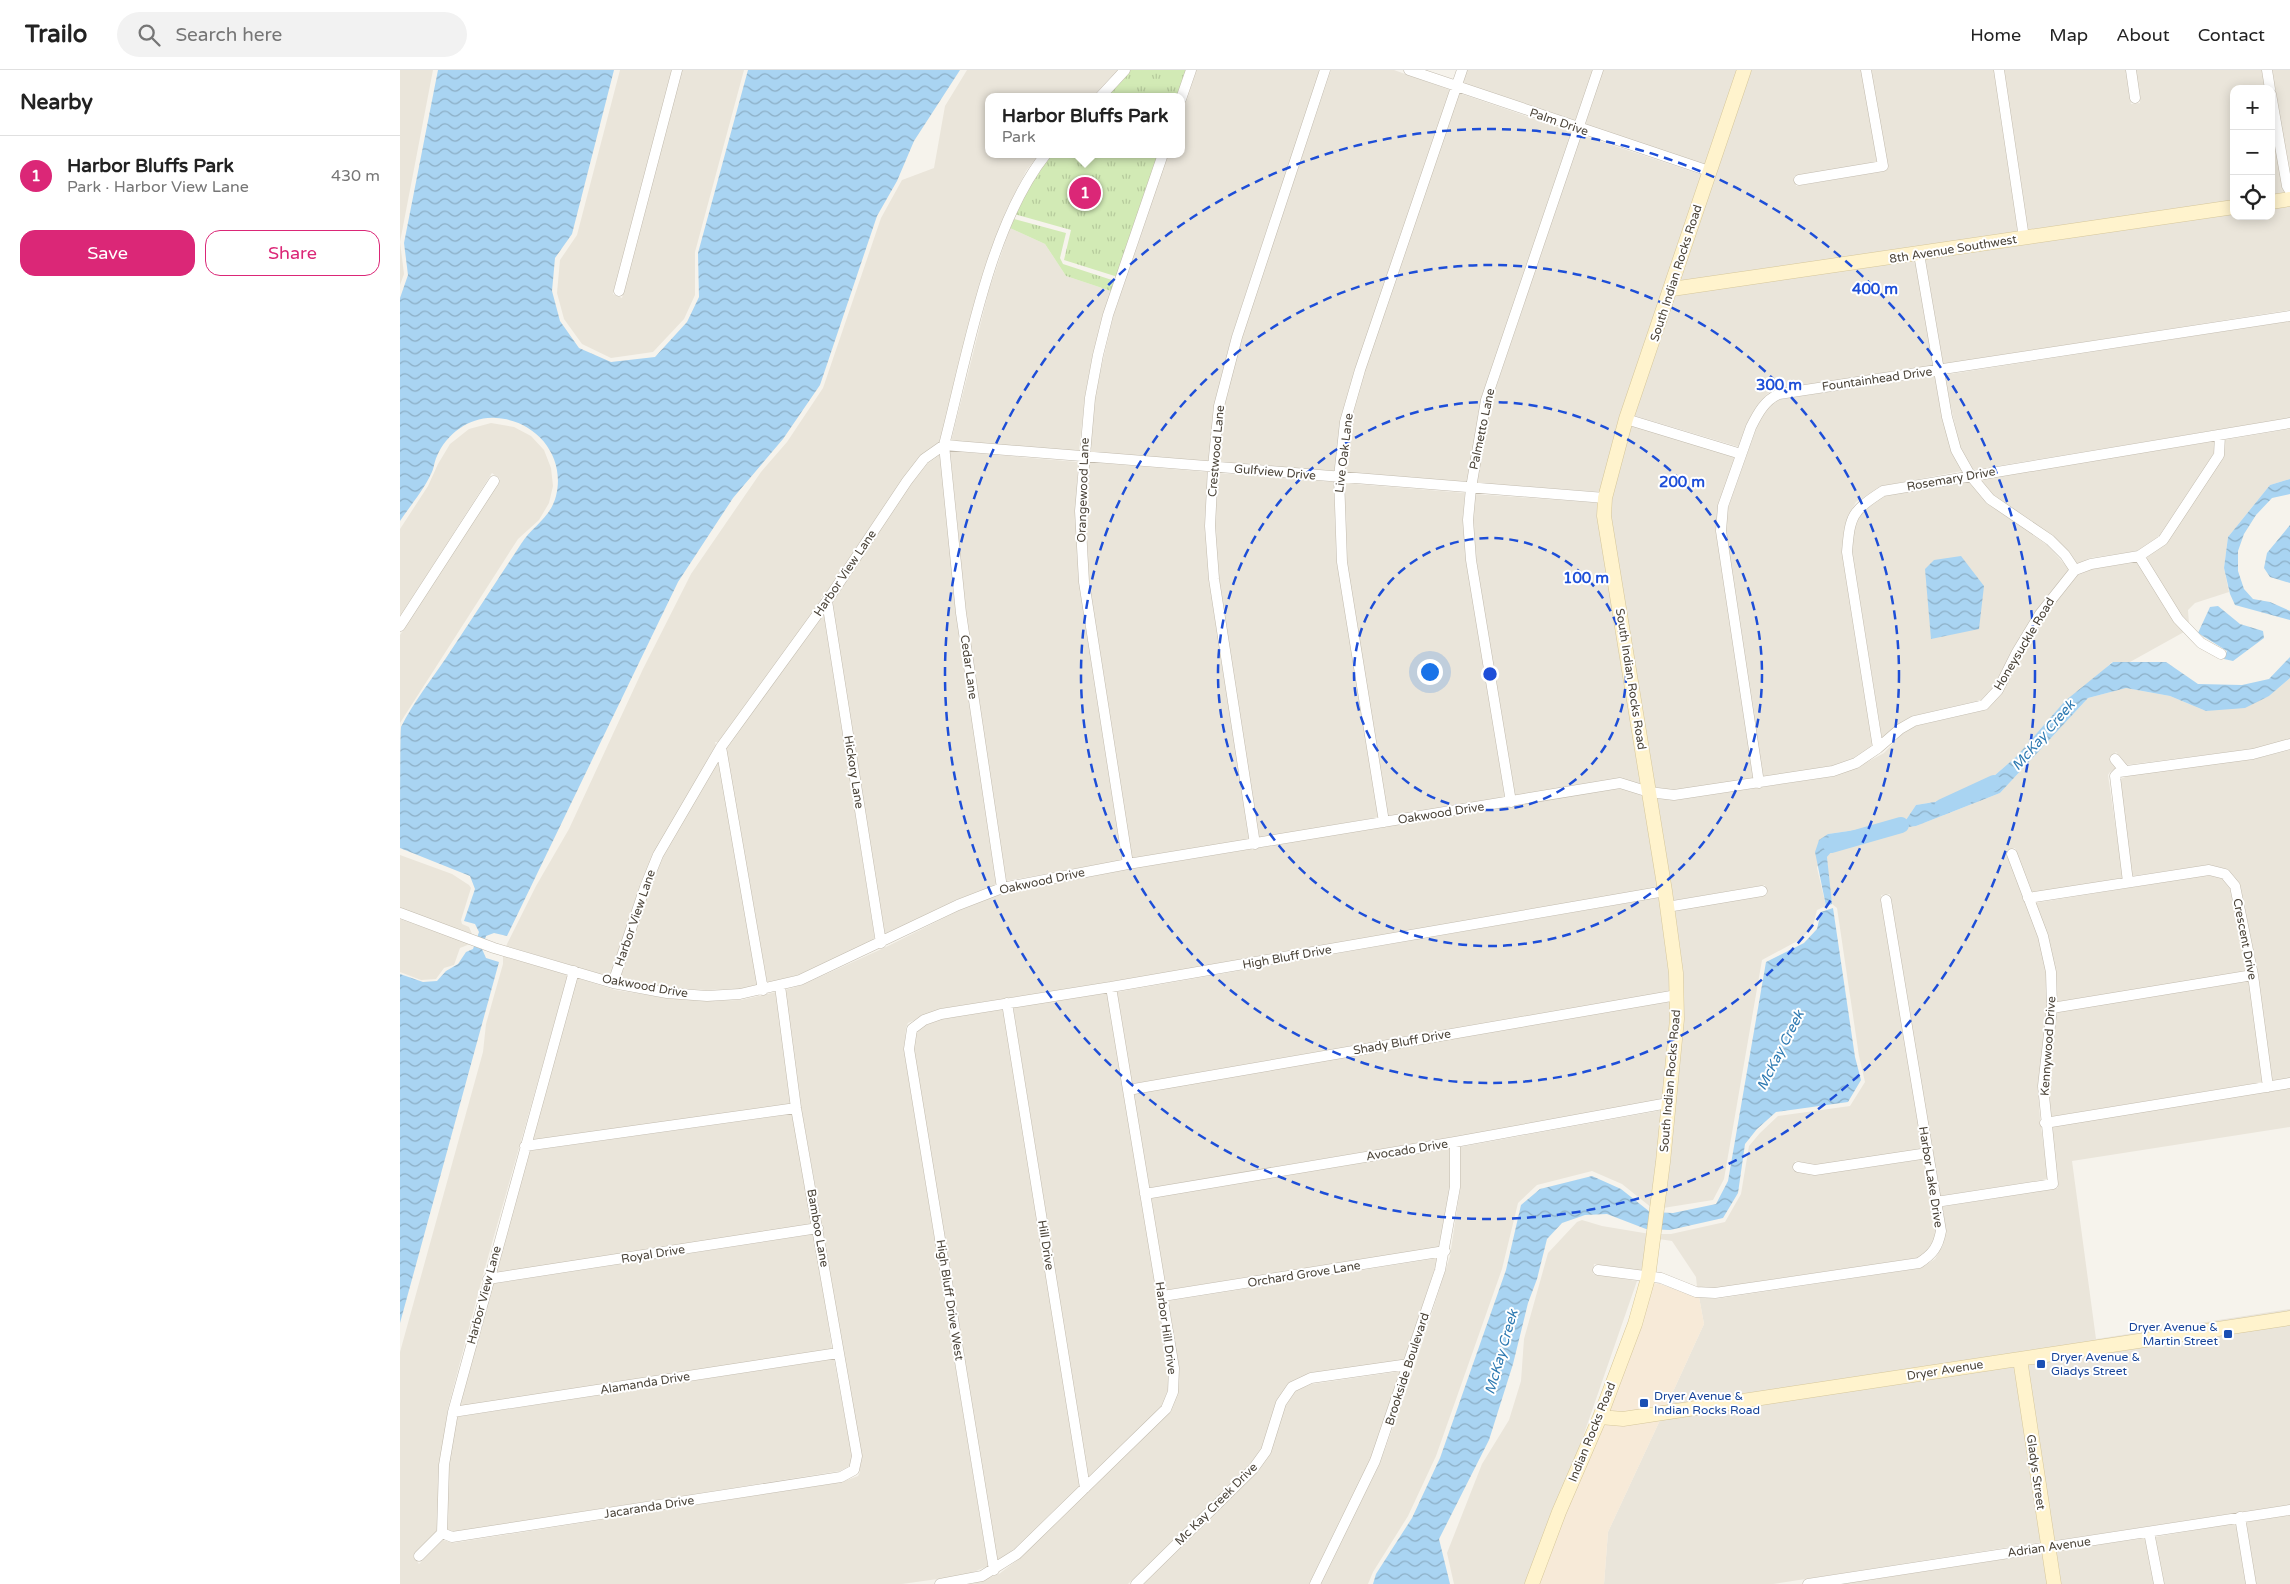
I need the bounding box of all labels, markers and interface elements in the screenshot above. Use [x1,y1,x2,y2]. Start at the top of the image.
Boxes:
search box [117,12,467,57]
text: Trailo [25,20,87,49]
icon: search [135,21,163,49]
text: Search here [175,24,282,46]
text: Home [1970,24,2021,46]
text: Map [2049,24,2088,46]
text: About [2116,24,2170,46]
text: Contact [2198,24,2265,46]
map controls [2230,85,2275,220]
button: + [2230,85,2275,130]
text: Nearby [20,90,93,115]
popup [985,93,1185,158]
text: Harbor Bluffs Park [1002,105,1168,127]
street label: Palm Drive [1528,105,1590,139]
text: Park [1002,127,1036,147]
button: − [2230,130,2275,175]
text: Harbor Bluffs Park [67,155,234,177]
text: 1 [31,166,41,186]
text: 430 m [331,166,380,186]
pin: 1 [1069,174,1101,212]
button: locate [2230,175,2275,220]
text: Park · Harbor View Lane [67,177,249,197]
street label: South Indian Rocks Road [1647,203,1705,343]
button: Save [20,230,195,276]
button: Share [205,230,380,276]
street label: 8th Avenue Southwest [1888,232,2018,266]
text: 400 m [1852,280,1898,298]
street label: Fountainhead Drive [1821,364,1933,394]
text: 300 m [1756,376,1802,394]
street label: Palmetto Lane [1467,387,1497,471]
street label: Crestwood Lane [1205,404,1227,498]
street label: Live Oak Lane [1332,412,1356,493]
street label: Orangewood Lane [1074,437,1092,543]
street label: Gulfview Drive [1233,461,1317,483]
street label: Rosemary Drive [1906,464,1997,494]
text: 200 m [1659,473,1705,491]
street label: Harbor View Lane [811,527,879,619]
text: 100 m [1563,569,1609,587]
street label: Honeysuckle Road [1991,595,2057,693]
street label: South Indian Rocks Road [1613,607,1649,751]
street label: Cedar Lane [958,634,980,700]
your location [1417,659,1443,685]
centre of rings [1481,665,1499,683]
water label: McKay Creek [2008,696,2079,774]
street label: Hickory Lane [841,734,867,810]
street label: Oakwood Drive [1397,799,1485,827]
street label: Oakwood Drive [998,865,1086,897]
street label: Harbor View Lane [612,868,658,968]
street label: Crescent Drive [2230,897,2260,981]
street label: High Bluff Drive [1241,942,1333,972]
street label: Oakwood Drive [601,972,689,1000]
street label: Kennywood Drive [2038,995,2058,1096]
water label: McKay Creek [1753,1006,1808,1093]
street label: South Indian Rocks Road [1657,1009,1683,1153]
street label: Shady Bluff Drive [1352,1026,1452,1057]
street label: Harbor Lake Drive [1916,1125,1946,1229]
street label: Avocado Drive [1365,1137,1449,1163]
street label: Bamboo Lane [804,1188,832,1268]
street label: Hill Drive [1035,1219,1057,1271]
street label: High Bluff Drive West [934,1239,967,1362]
street label: Royal Drive [620,1242,686,1266]
street label: Harbor View Lane [464,1244,504,1346]
street label: Orchard Grove Lane [1246,1258,1362,1290]
street label: Harbor Hill Drive [1153,1281,1179,1376]
water label: McKay Creek [1481,1307,1522,1396]
street label: Brookside Boulevard [1382,1311,1432,1427]
place label: Dryer Avenue & Martin Street [2129,1320,2218,1348]
marker: Dryer Avenue & Martin Street [2222,1328,2234,1340]
place label: Dryer Avenue & Gladys Street [2051,1350,2140,1378]
street label: Dryer Avenue [1906,1357,1984,1383]
marker: Dryer Avenue & Gladys Street [2035,1358,2047,1370]
street label: Alamanda Drive [599,1369,691,1397]
street label: Indian Rocks Road [1566,1380,1618,1484]
place label: Dryer Avenue & Indian Rocks Road [1654,1389,1760,1417]
marker: Dryer Avenue & Indian Rocks Road [1638,1397,1650,1409]
street label: Gladys Street [2024,1433,2048,1511]
street label: Mc Kay Creek Drive [1172,1460,1260,1548]
street label: Jacaranda Drive [603,1493,695,1521]
street label: Adrian Avenue [2006,1534,2092,1560]

